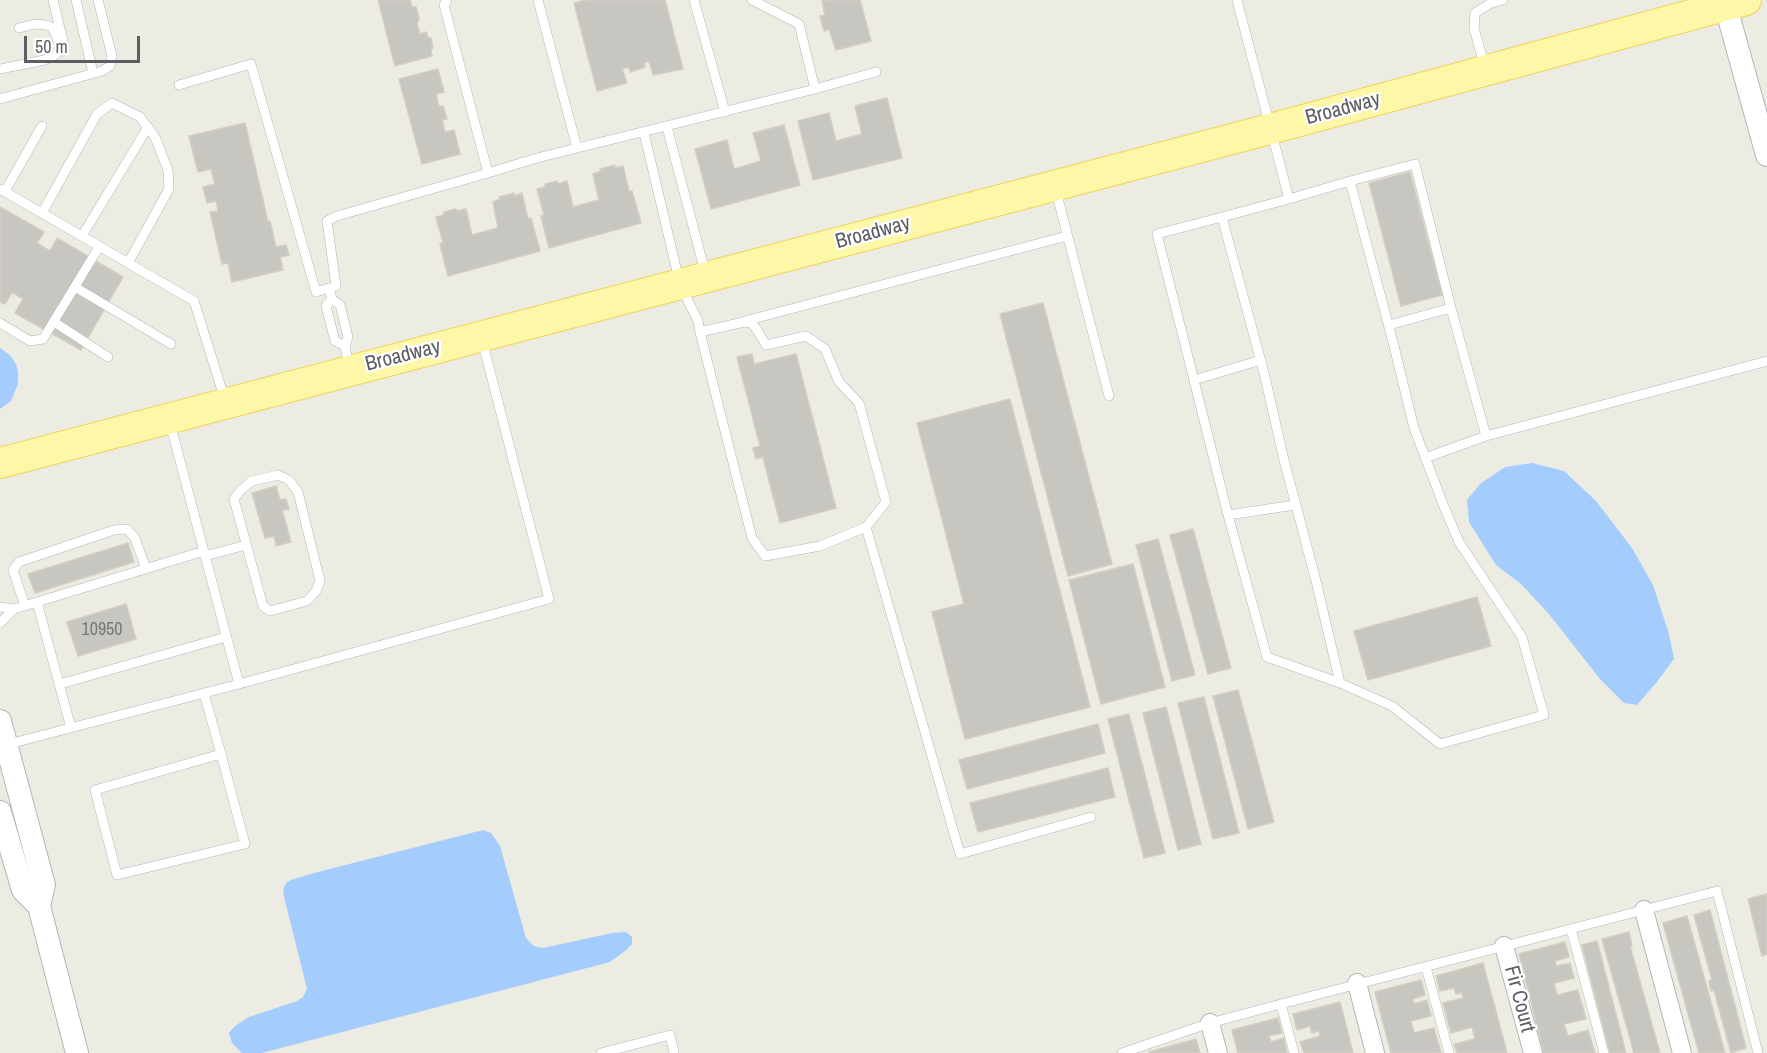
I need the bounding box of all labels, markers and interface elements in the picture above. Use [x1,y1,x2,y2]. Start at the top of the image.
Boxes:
scale bar [27,24,142,62]
text: 50 m [35,34,68,59]
street label: Broadway [1303,87,1383,131]
street label: Broadway [833,211,913,255]
street label: Broadway [363,335,443,377]
house number: 10950 [81,619,123,641]
street label: Fir Court [1498,963,1540,1035]

